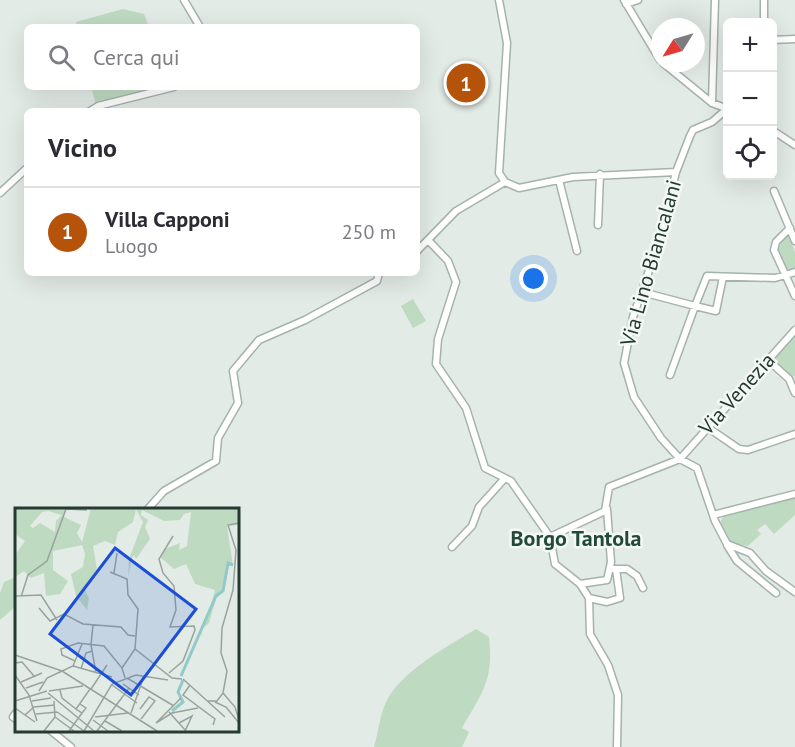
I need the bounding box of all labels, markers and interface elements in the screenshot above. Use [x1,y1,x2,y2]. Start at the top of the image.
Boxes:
north arrow [651,18,705,72]
map controls [723,18,777,180]
button: + [723,18,777,72]
search box [24,24,420,90]
icon: search [45,41,78,74]
text: Cerca qui [93,43,180,71]
pin: 1 [446,60,486,106]
button: − [723,72,777,126]
button: locate [723,126,777,180]
text: Vicino [48,131,117,164]
street label: Via Lino Biancalani [614,177,687,350]
text: Villa Capponi [105,205,230,233]
text: 1 [62,219,73,245]
text: 250 m [342,219,396,245]
text: Luogo [105,233,158,259]
your location [519,264,548,293]
street label: Via Venezia [692,347,781,441]
inset map [15,508,238,732]
district label: Borgo Tantola [511,524,641,552]

